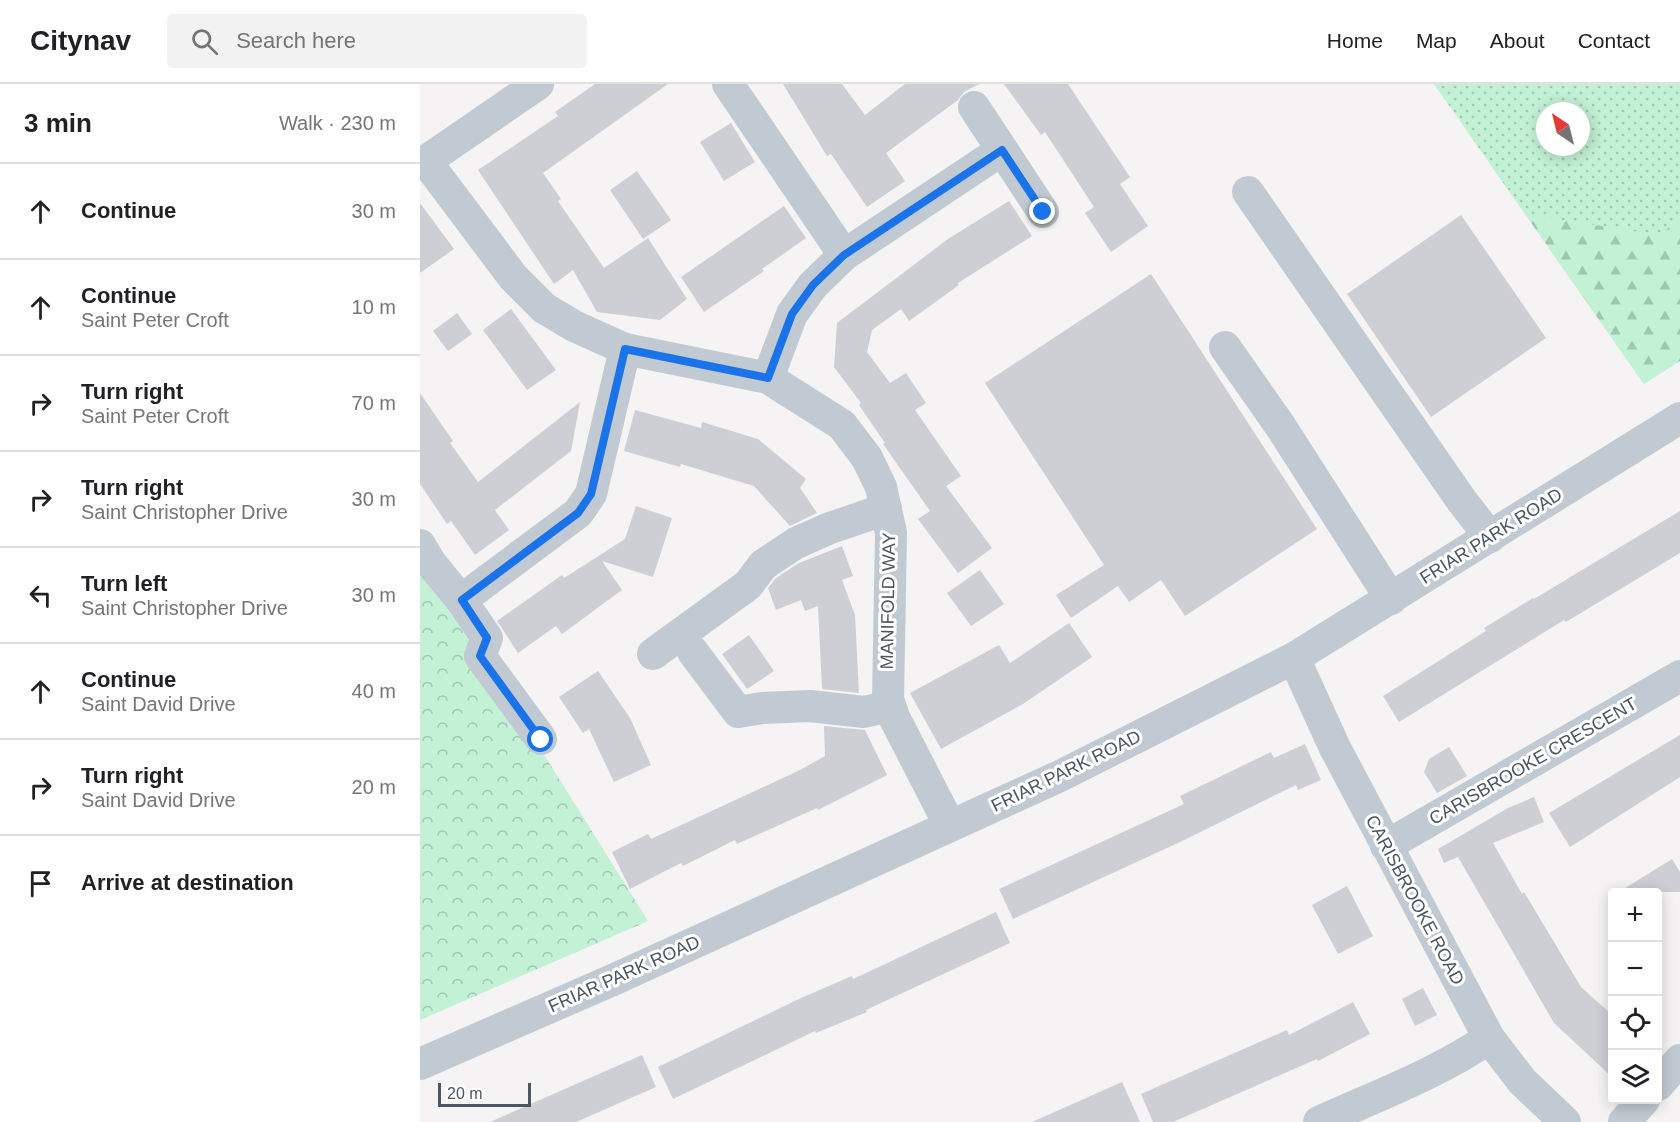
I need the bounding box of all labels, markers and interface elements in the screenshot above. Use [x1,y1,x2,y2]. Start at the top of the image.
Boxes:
search box [167,14,587,68]
text: Citynav [30,25,131,56]
icon: search [188,25,221,58]
text: Search here [236,28,356,53]
text: Home [1327,29,1383,52]
text: Map [1416,29,1457,52]
text: About [1490,29,1545,52]
text: Contact [1578,29,1650,52]
north arrow [1536,102,1590,156]
text: 3 min [24,108,92,138]
text: Walk · 230 m [279,112,396,134]
icon: ahead [24,195,57,228]
text: Continue [81,198,176,223]
route end [1029,198,1055,224]
text: 30 m [352,200,396,222]
text: Continue [81,283,176,308]
icon: ahead [24,291,57,324]
text: 10 m [352,296,396,318]
text: Saint Peter Croft [81,309,229,331]
text: Turn right [81,379,183,404]
icon: right [24,387,57,420]
text: 70 m [352,392,396,414]
text: Saint Peter Croft [81,405,229,427]
text: Turn right [81,475,183,500]
icon: right [24,483,57,516]
street label: FRIAR PARK ROAD [1416,484,1566,588]
text: 30 m [352,488,396,510]
text: Saint Christopher Drive [81,501,288,523]
street label: MANIFOLD WAY [877,532,899,670]
text: Turn left [81,571,167,596]
icon: left [24,579,57,612]
text: 30 m [352,584,396,606]
text: Saint Christopher Drive [81,597,288,619]
text: Continue [81,667,176,692]
icon: ahead [24,675,57,708]
text: 40 m [352,680,396,702]
text: Saint David Drive [81,693,236,715]
street label: CARISBROOKE CRESCENT [1426,693,1640,829]
route start [527,726,553,752]
street label: FRIAR PARK ROAD [988,726,1144,816]
text: Turn right [81,763,183,788]
icon: right [24,771,57,804]
text: 20 m [352,776,396,798]
text: Saint David Drive [81,789,236,811]
street label: CARISBROOKE ROAD [1362,812,1468,988]
icon: arrive [24,867,57,900]
text: Arrive at destination [81,870,294,895]
map controls [1608,888,1662,1104]
button: + [1608,888,1662,942]
street label: FRIAR PARK ROAD [545,932,703,1016]
button: − [1608,942,1662,996]
button: locate [1608,996,1662,1050]
button: layers [1608,1050,1662,1104]
scale bar [438,1080,531,1108]
text: 20 m [447,1085,483,1102]

